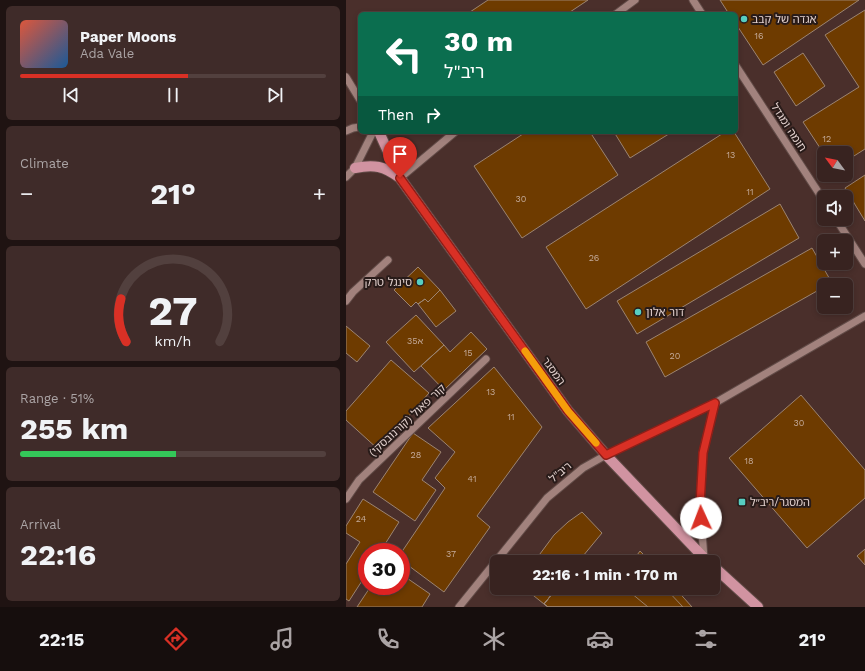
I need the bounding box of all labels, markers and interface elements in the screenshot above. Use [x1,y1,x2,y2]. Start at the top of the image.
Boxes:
place label: אגדה של קבב [752,13,817,26]
marker: אגדה של קבב [739,14,749,24]
text: 30 m [444,25,513,58]
text: Paper Moons [80,28,176,46]
icon: left [378,28,430,80]
house number: 16 [755,31,763,41]
text: Ada Vale [80,46,134,61]
text: ריב"ל [444,61,485,82]
icon: previous [60,84,82,106]
icon: pause [162,84,184,106]
icon: next [264,84,286,106]
street label: חומה ומגדל [768,101,809,154]
icon: right [422,104,444,126]
text: Then [378,106,414,124]
house number: 12 [823,134,831,144]
pin [383,137,417,178]
icon: arrive [389,143,411,165]
north arrow [817,146,853,182]
map controls [817,146,853,314]
house number: 13 [727,150,735,160]
text: Climate [20,156,69,171]
text: 21° [150,176,196,211]
text: − [20,181,33,206]
text: + [313,181,326,206]
house number: 11 [746,187,754,197]
button: sound [817,190,853,226]
house number: 30 [516,194,527,204]
button: + [817,234,853,270]
house number: 26 [589,253,599,263]
place label: סינגל טרק [365,276,412,289]
marker: סינגל טרק [415,277,425,287]
button: − [817,278,853,314]
text: 27 [148,285,198,334]
place label: דור אלון [646,306,684,319]
marker: דור אלון [633,307,643,317]
text: km/h [155,332,191,348]
house number: 35א [407,336,423,346]
house number: 15 [464,348,472,358]
house number: 20 [670,351,681,361]
street label: המסגר [539,355,568,388]
street label: קור פאול (קורנובסקי) [366,381,448,459]
house number: 13 [487,387,495,397]
text: Range · 51% [20,391,94,406]
text: 255 km [20,411,128,446]
house number: 11 [507,412,515,422]
house number: 30 [794,418,805,428]
house number: 28 [411,450,421,460]
house number: 18 [744,456,754,466]
street label: ריב"ל [547,459,574,485]
house number: 41 [468,474,476,484]
place label: המסגר/ריב״ל [750,496,810,509]
position arrow [680,497,722,539]
marker: המסגר/ריב״ל [737,497,747,507]
house number: 24 [356,514,367,524]
text: Arrival [20,517,61,532]
text: 22:16 [20,537,96,572]
speed limit sign: 30 [358,543,410,595]
house number: 37 [446,549,456,559]
text: 22:16 · 1 min · 170 m [532,566,678,584]
icon: directions [162,625,190,653]
icon: music [268,625,296,653]
icon: phone [374,625,402,653]
icon: climate [480,625,508,653]
icon: car [586,625,614,653]
icon: filters [692,625,720,653]
text: 22:15 [39,629,84,650]
text: 21° [799,629,826,650]

